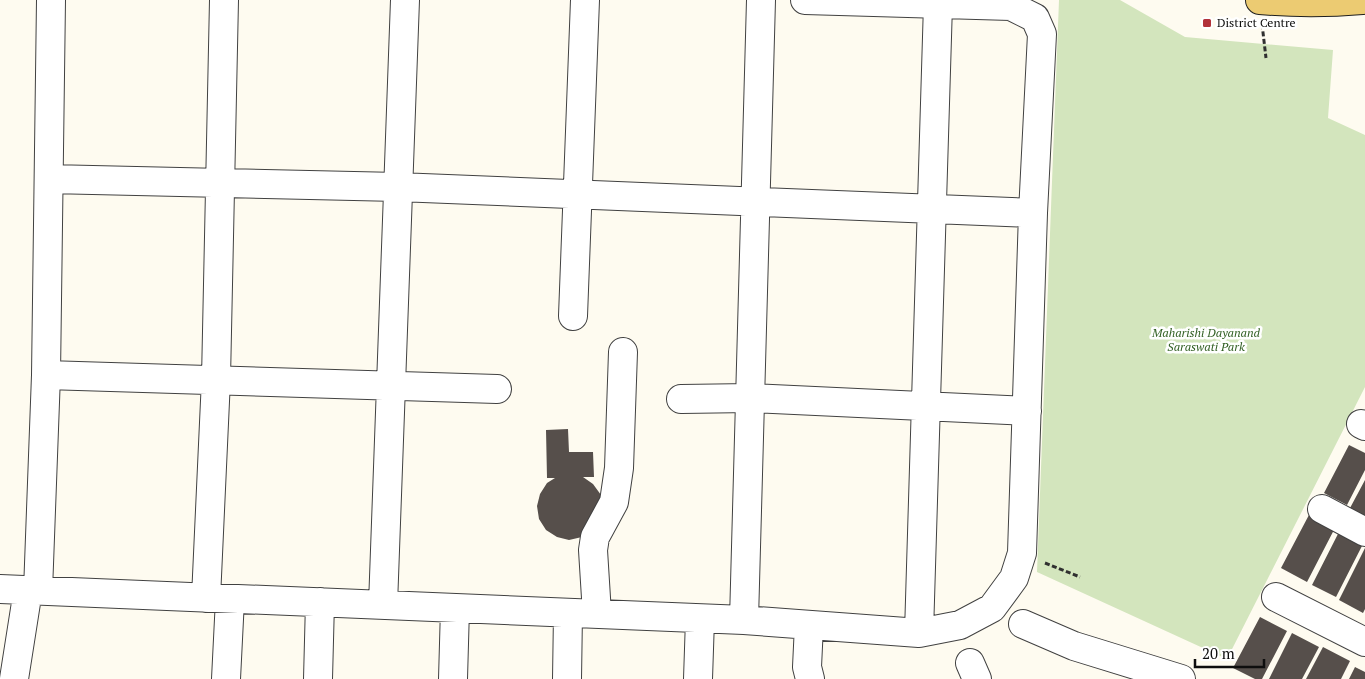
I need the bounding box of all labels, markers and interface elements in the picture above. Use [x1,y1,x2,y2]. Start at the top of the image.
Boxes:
place label: District Centre [1217,15,1296,30]
marker: District Centre [1201,17,1213,29]
park label: Maharishi Dayanand Saraswati Park [1151,325,1261,354]
scale bar [1195,636,1264,668]
text: 20 m [1202,643,1235,663]

